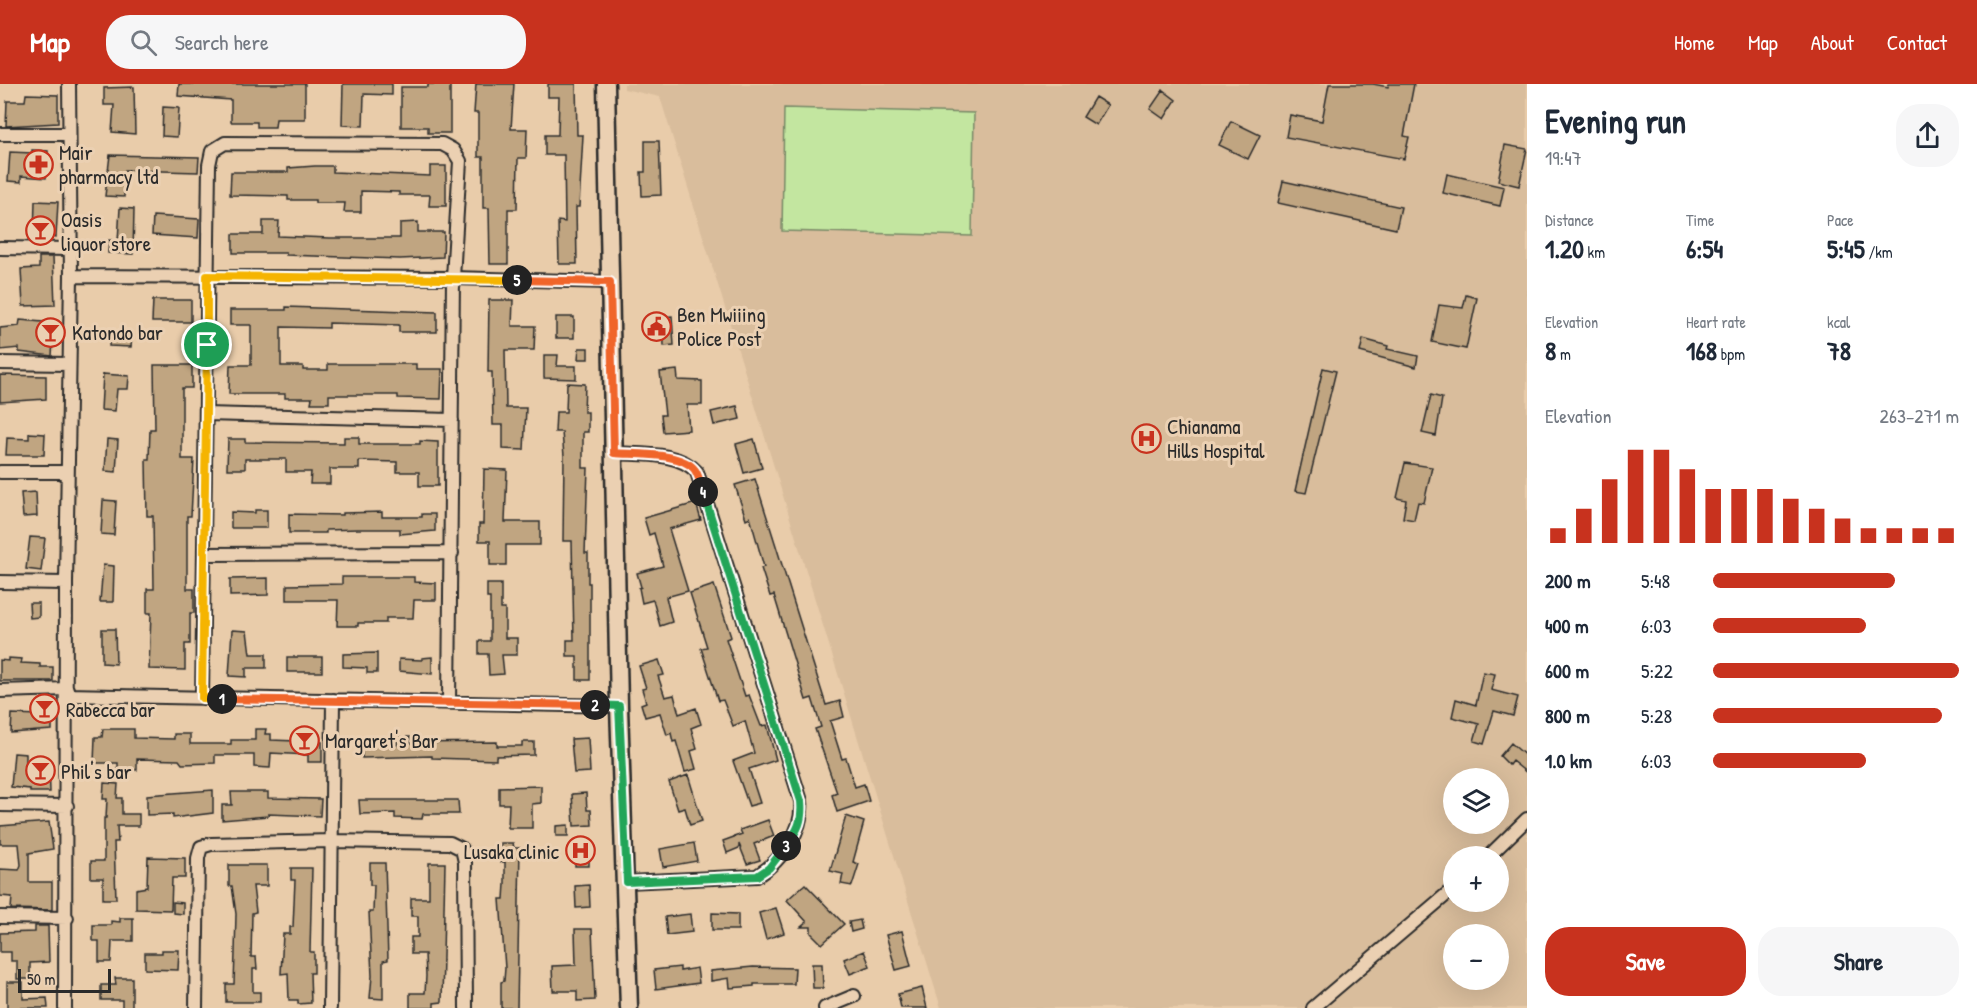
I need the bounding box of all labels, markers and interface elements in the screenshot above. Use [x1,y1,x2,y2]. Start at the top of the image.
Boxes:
search box [106,15,526,69]
text: Map [30,23,70,61]
icon: search [127,26,160,59]
text: Search here [175,27,269,57]
text: Home [1674,28,1715,57]
text: Map [1748,28,1778,57]
text: About [1811,28,1854,57]
text: Contact [1887,28,1947,57]
text: Evening run [1545,99,1686,143]
button: share [1896,104,1959,167]
place label: Mair pharmacy ltd [59,138,159,191]
text: 19:47 [1545,144,1582,171]
pharmacy icon: Mair pharmacy ltd [22,148,54,180]
place label: Oasis liquor store [61,205,151,258]
text: Distance [1545,209,1594,231]
text: Time [1686,209,1714,231]
text: Pace [1827,209,1854,231]
bar icon: Oasis liquor store [24,215,56,247]
text: 1.20 [1545,231,1584,266]
text: 6:54 [1686,231,1723,266]
text: 5:45 [1827,231,1865,266]
text: km [1584,241,1605,263]
text: /km [1865,241,1893,263]
pin: 5 [502,265,532,295]
text: 5 [514,269,520,291]
place label: Ben Mwiiing Police Post [677,300,766,353]
public building icon: Ben Mwiiing Police Post [640,310,672,342]
text: Elevation [1545,311,1598,333]
text: Heart rate [1686,311,1746,333]
text: kcal [1827,311,1850,333]
bar icon: Katondo bar [35,316,67,348]
place label: Katondo bar [72,318,163,347]
pin [181,319,232,370]
icon: arrive [190,328,223,361]
text: 8 [1545,333,1556,368]
text: 168 [1686,333,1717,368]
text: 78 [1827,333,1851,368]
text: m [1556,343,1571,365]
text: bpm [1717,343,1745,365]
text: Elevation [1545,402,1611,429]
text: 263–271 m [1880,402,1959,429]
place label: Chianama Hills Hospital [1167,412,1265,465]
hospital icon: Chianama Hills Hospital [1130,422,1162,454]
pin: 4 [688,477,718,507]
text: 4 [700,481,706,503]
text: 200 m [1545,567,1590,594]
text: 5:48 [1641,567,1670,594]
text: 400 m [1545,612,1589,639]
text: 6:03 [1641,612,1672,639]
text: 600 m [1545,657,1589,684]
text: 5:22 [1641,657,1673,684]
pin: 1 [207,684,237,714]
text: 1 [219,688,225,710]
pin: 2 [580,690,610,720]
bar icon: Rabecca bar [29,693,61,725]
text: 2 [591,694,599,716]
place label: Rabecca bar [66,695,155,724]
text: 800 m [1545,702,1590,729]
text: 5:28 [1641,702,1672,729]
bar icon: Margaret's Bar [288,724,320,756]
place label: Margaret's Bar [325,726,438,755]
text: 1.0 km [1545,747,1592,774]
text: 6:03 [1641,747,1672,774]
bar icon: Phil's bar [24,755,56,787]
place label: Phil's bar [61,757,132,786]
map controls [1443,768,1509,990]
button: layers [1443,768,1509,834]
pin: 3 [771,831,801,861]
hospital icon: Lusaka clinic [564,835,596,867]
text: 3 [782,835,790,857]
place label: Lusaka clinic [464,837,560,866]
button: + [1443,846,1509,912]
button: − [1443,924,1509,990]
button: Save [1545,927,1746,996]
button: Share [1758,927,1959,996]
scale bar [18,966,111,994]
text: 50 m [27,968,56,990]

